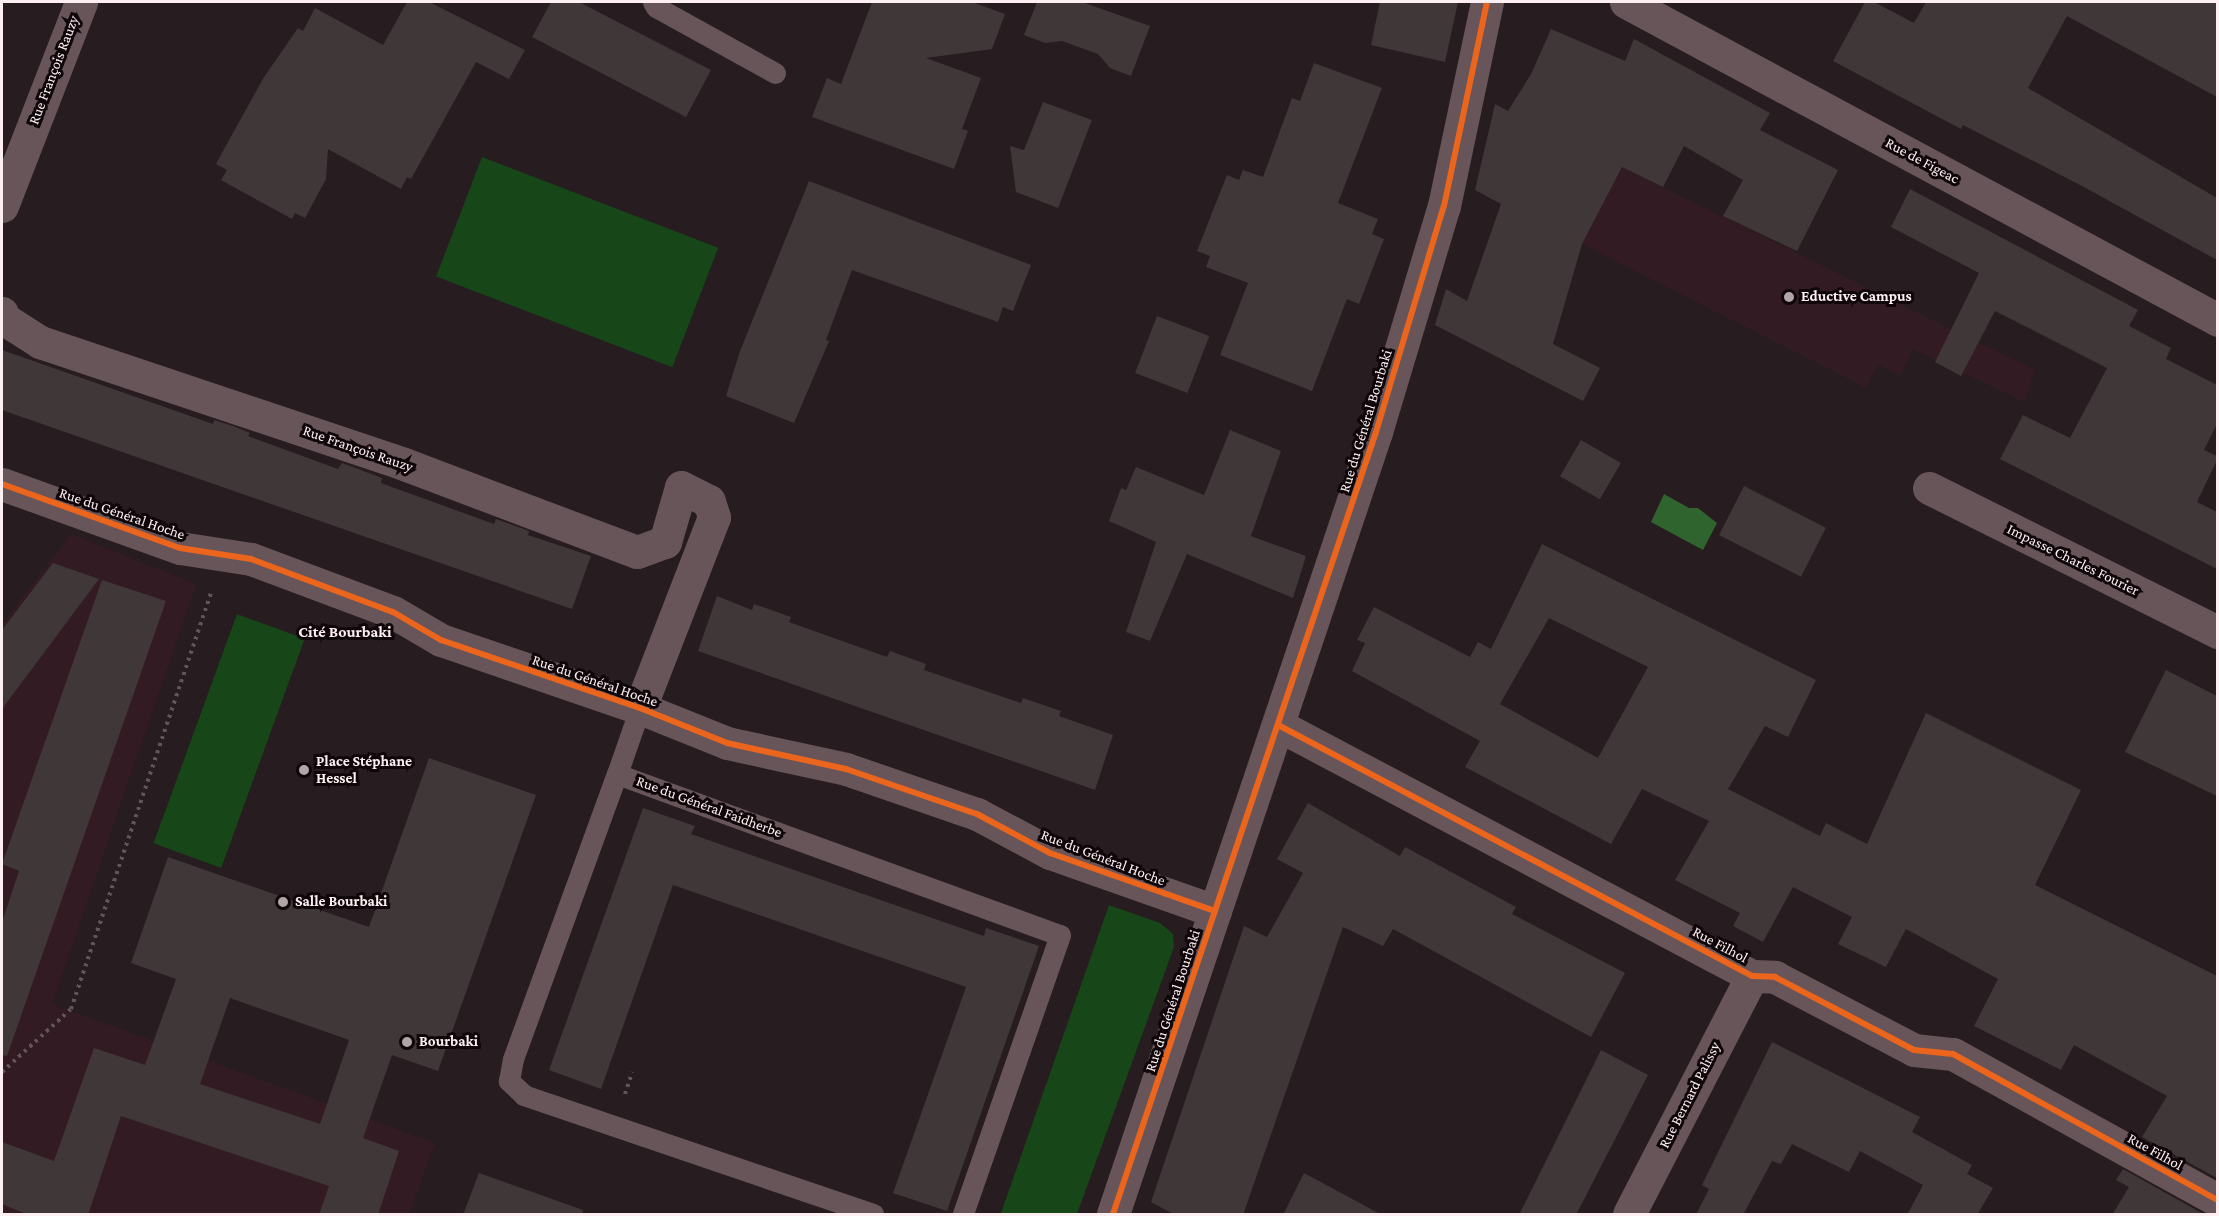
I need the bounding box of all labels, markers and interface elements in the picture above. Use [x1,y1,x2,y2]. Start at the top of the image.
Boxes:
street label: Rue François Rauzy [25,13,83,127]
street label: Rue de Figeac [1882,134,1962,188]
place label: Eductive Campus [1801,288,1912,306]
marker: Eductive Campus [1782,290,1796,304]
street label: Rue du Général Bourbaki [1336,348,1396,494]
street label: Rue François Rauzy [301,422,415,476]
street label: Rue du Général Hoche [57,484,187,544]
street label: Impasse Charles Fourier [2004,520,2142,600]
district label: Cité Bourbaki [298,622,392,642]
street label: Rue du Général Hoche [530,651,660,711]
place label: Place Stéphane Hessel [316,752,412,787]
marker: Place Stéphane Hessel [297,763,311,777]
street label: Rue du Général Faidherbe [634,772,784,842]
street label: Rue du Général Hoche [1038,826,1168,890]
place label: Salle Bourbaki [295,893,387,911]
marker: Salle Bourbaki [276,895,290,909]
street label: Rue Filhol [1689,923,1751,967]
street label: Rue du Général Bourbaki [1142,928,1204,1074]
place label: Bourbaki [419,1033,478,1051]
marker: Bourbaki [400,1035,414,1049]
street label: Rue Bernard Palissy [1655,1039,1725,1151]
street label: Rue Filhol [2124,1130,2186,1174]

